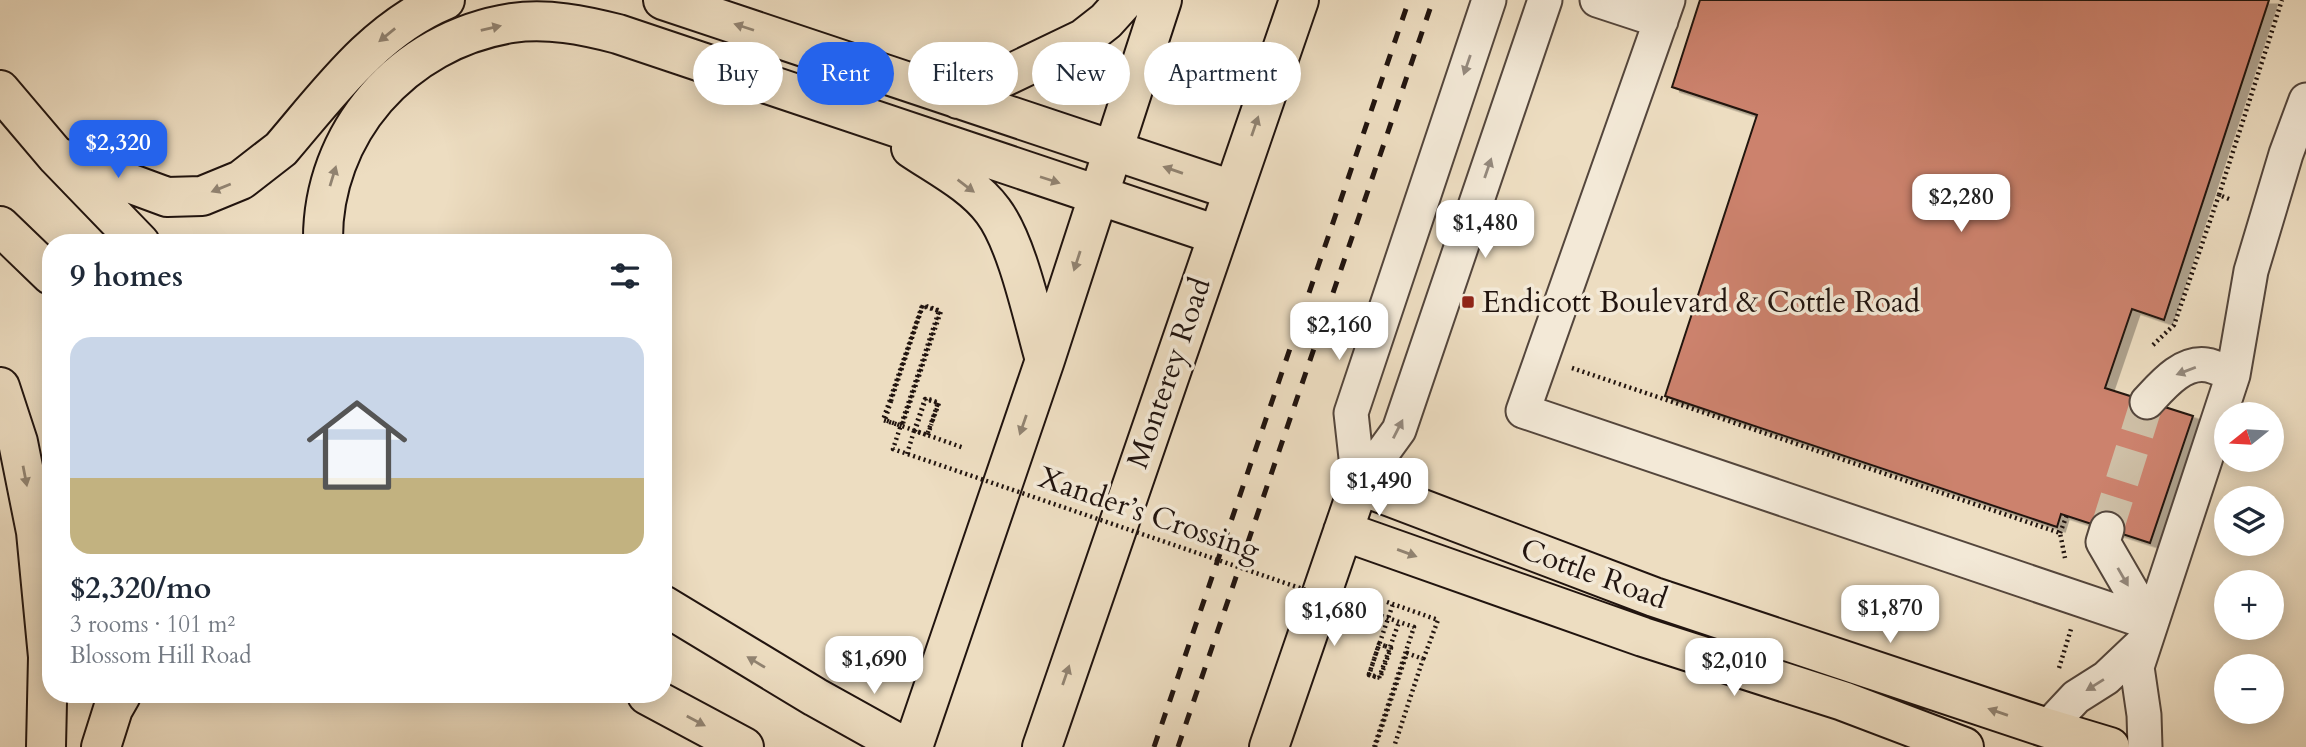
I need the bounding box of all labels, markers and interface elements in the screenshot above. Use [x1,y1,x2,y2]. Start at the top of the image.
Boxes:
one-way arrow [733,21,754,32]
one-way arrow [480,22,502,33]
one-way arrow [378,28,396,43]
chip: Buy [693,42,783,105]
chip: Rent [797,42,894,105]
chip: Filters [908,42,1018,105]
chip: New [1032,42,1130,105]
chip: Apartment [1144,42,1301,105]
one-way arrow [1461,54,1472,75]
one-way arrow [1250,115,1261,136]
pin: $2,320 [61,120,175,180]
text: $2,320 [85,127,151,158]
one-way arrow [1483,158,1494,179]
one-way arrow [1162,164,1183,175]
one-way arrow [328,165,338,186]
pin: $2,280 [1904,174,2018,234]
one-way arrow [1039,175,1060,186]
one-way arrow [957,178,975,192]
text: $2,280 [1928,181,1994,212]
one-way arrow [211,182,232,193]
pin: $1,480 [1428,201,1542,260]
text: $1,480 [1452,207,1518,238]
one-way arrow [1071,251,1082,272]
text: 9 homes [70,256,183,297]
icon: filters [606,257,644,295]
street label: Monterey Road [1117,272,1221,474]
place label: Endicott Boulevard & Cottle Road [1482,282,1920,323]
marker: Endicott Boulevard & Cottle Road [1460,294,1476,310]
pin: $2,160 [1282,302,1396,362]
text: $2,160 [1306,309,1372,340]
one-way arrow [2175,365,2196,376]
icon: home [294,382,420,508]
north arrow [2214,402,2284,472]
map controls [2214,402,2284,724]
one-way arrow [1017,414,1028,435]
one-way arrow [1391,419,1403,439]
street label: Xander’s Crossing [1033,457,1265,571]
pin: $1,490 [1322,458,1436,518]
one-way arrow [20,465,31,487]
text: $1,490 [1346,465,1412,496]
button: layers [2214,486,2284,556]
street label: Cottle Road [1515,529,1673,619]
one-way arrow [1397,548,1418,559]
one-way arrow [2117,567,2129,586]
text: $2,320/mo [70,568,211,609]
button: + [2214,570,2284,640]
pin: $1,870 [1833,586,1947,645]
pin: $1,680 [1277,588,1391,648]
text: $1,870 [1857,592,1923,623]
text: $1,680 [1301,595,1367,626]
text: 3 rooms · 101 m² [70,609,235,640]
pin: $1,690 [817,636,931,696]
pin: $2,010 [1677,638,1791,698]
text: Blossom Hill Road [70,640,251,671]
text: $1,690 [841,643,907,674]
text: $2,010 [1701,645,1767,676]
button: − [2214,654,2284,724]
one-way arrow [747,656,766,668]
one-way arrow [1061,665,1072,686]
one-way arrow [2085,678,2105,691]
one-way arrow [1987,706,2008,717]
one-way arrow [686,715,705,727]

